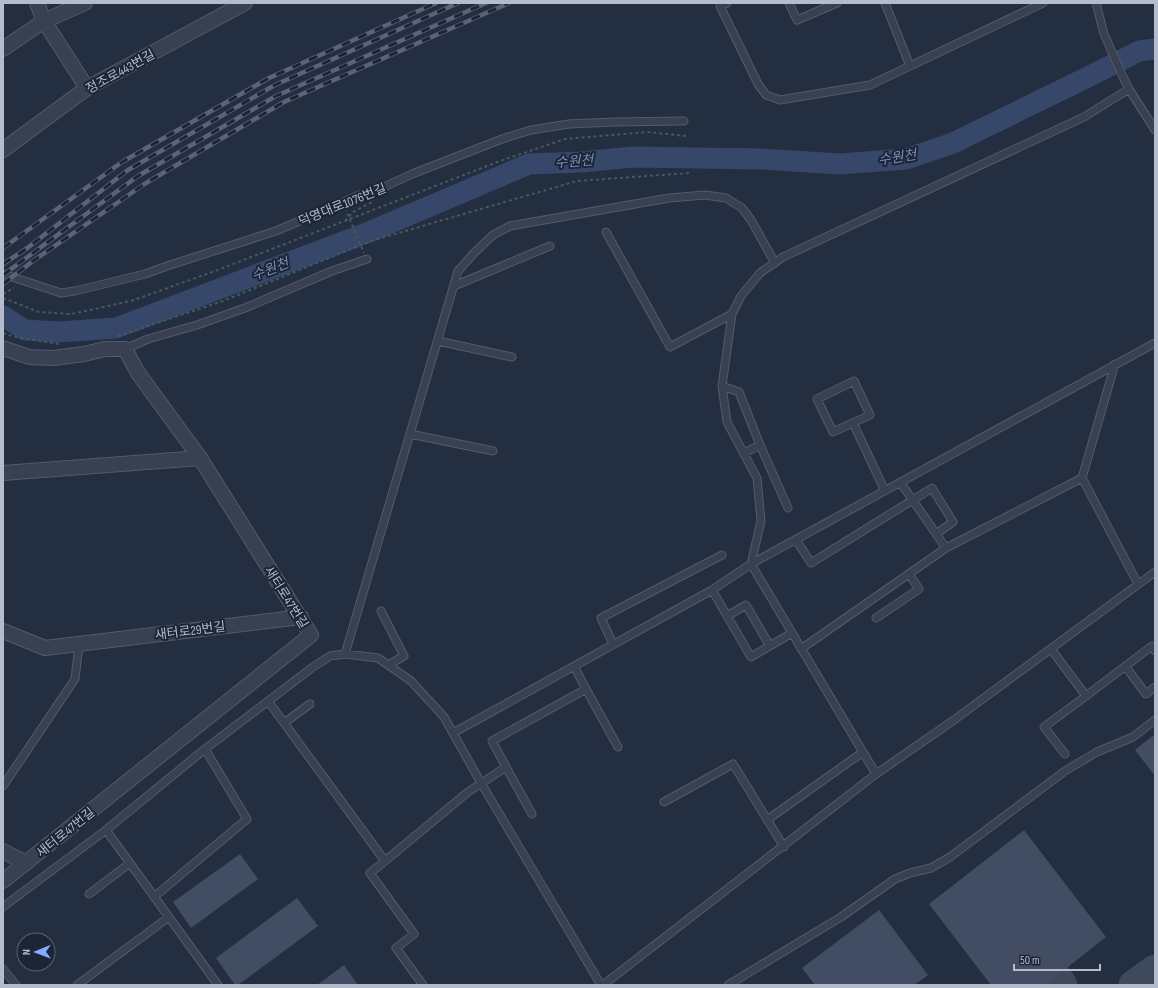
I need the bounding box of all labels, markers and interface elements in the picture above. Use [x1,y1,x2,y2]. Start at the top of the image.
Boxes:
street label: 정조로443번길 [83,46,158,97]
water label: 수원천 [877,146,919,169]
water label: 수원천 [554,152,595,171]
street label: 덕영대로1076번길 [296,180,388,230]
water label: 수원천 [249,254,292,284]
street label: 새터로47번길 [261,563,312,632]
street label: 새터로29번길 [154,619,226,643]
street label: 새터로47번길 [33,804,98,861]
north arrow [16,932,56,972]
scale bar [1014,946,1100,972]
text: N [20,949,33,955]
text: 50 m [1020,953,1040,968]

